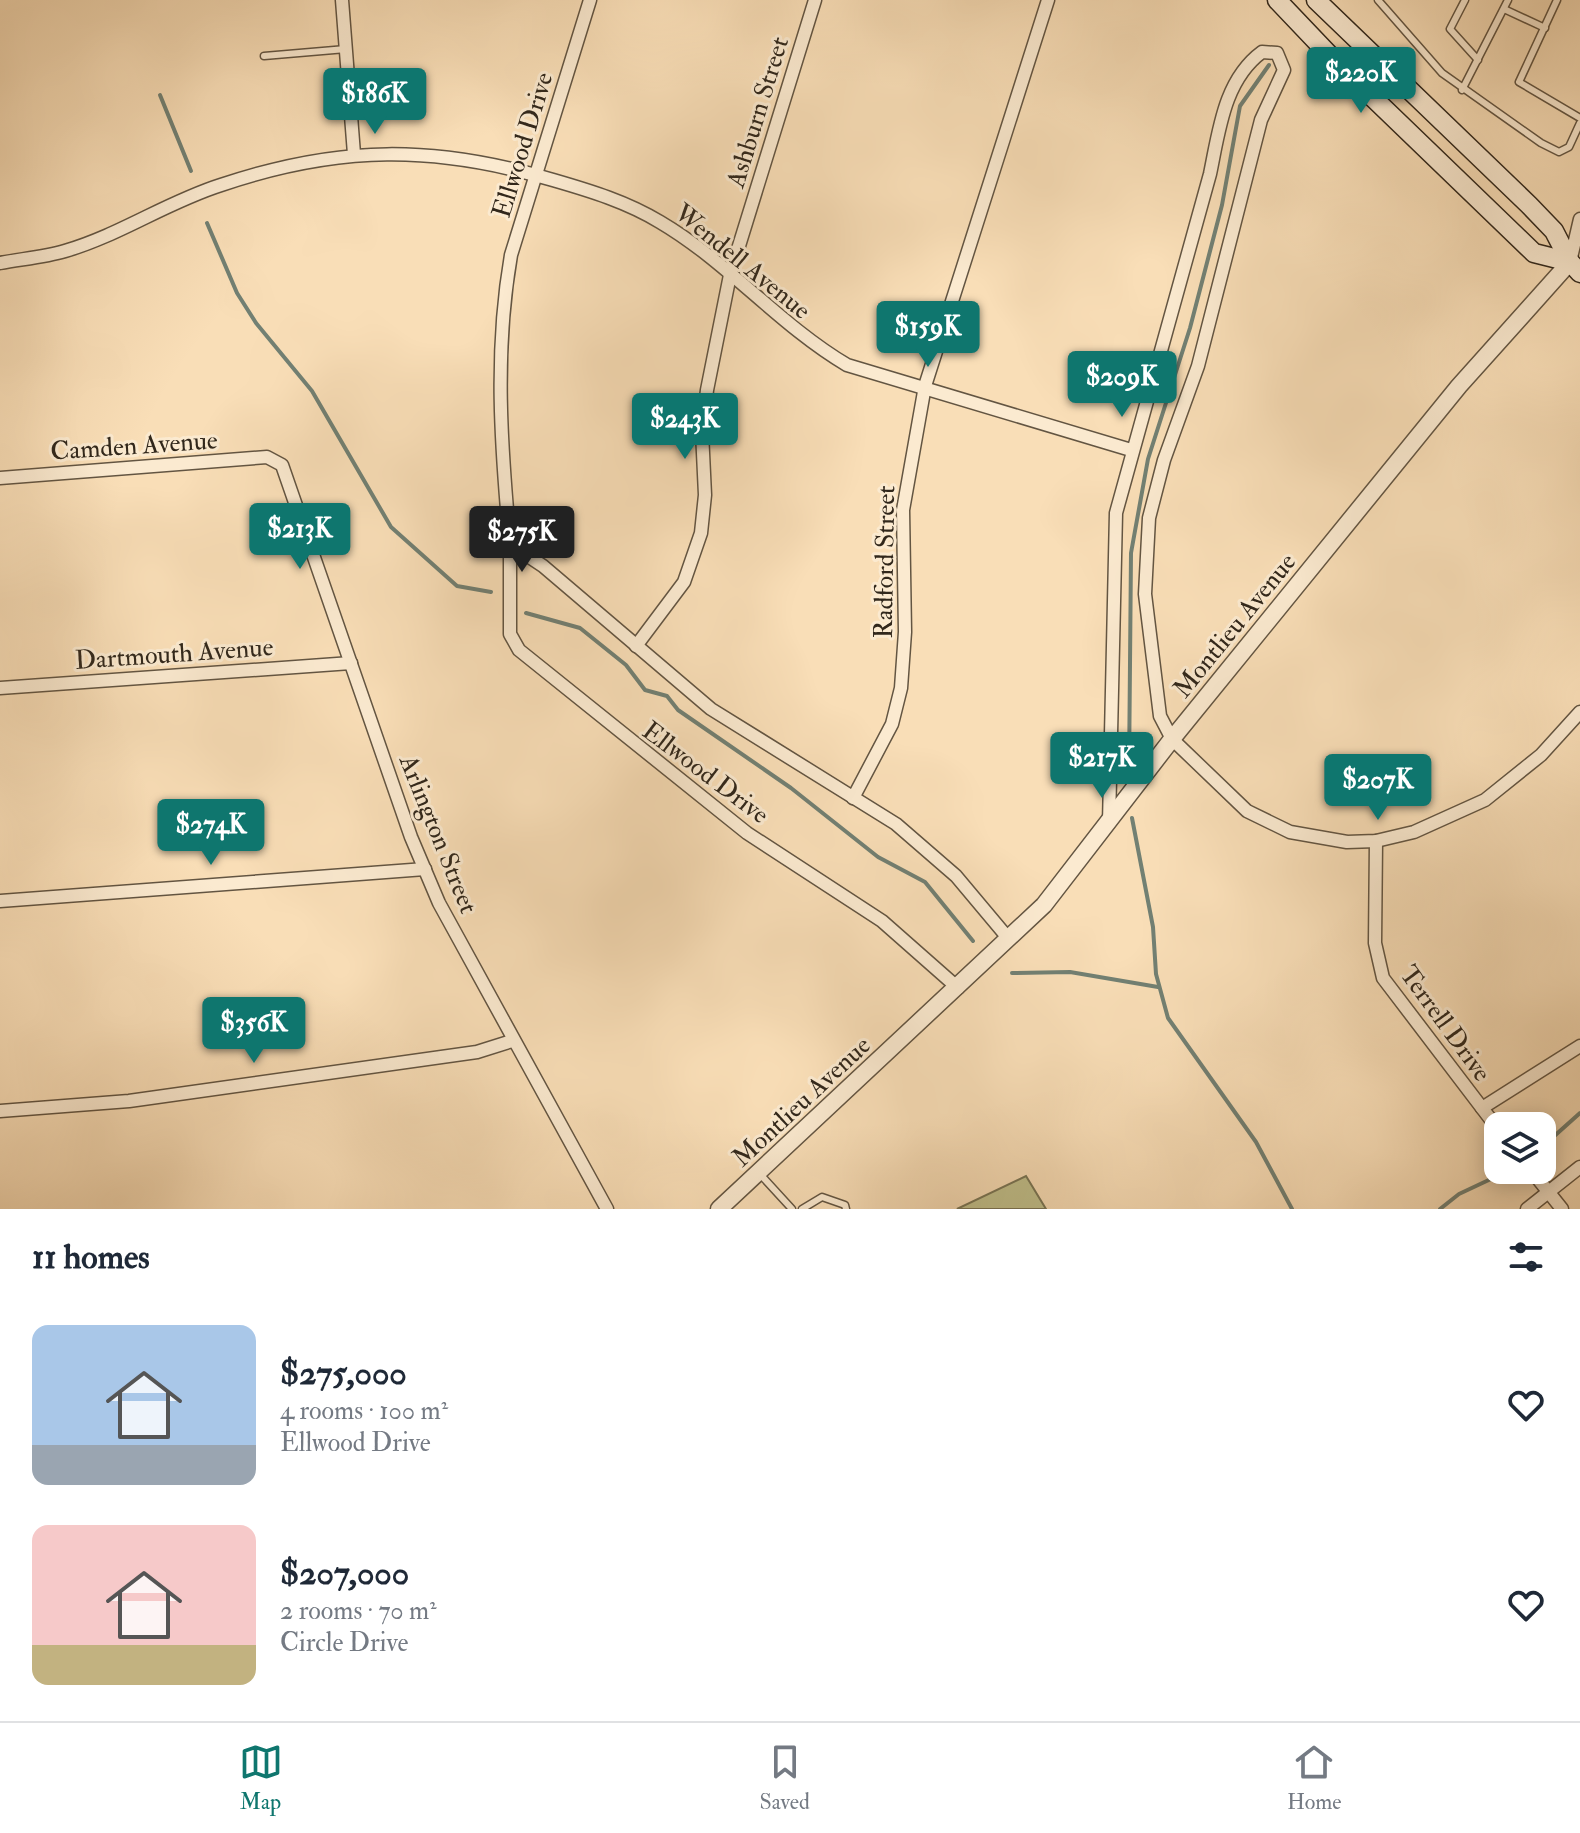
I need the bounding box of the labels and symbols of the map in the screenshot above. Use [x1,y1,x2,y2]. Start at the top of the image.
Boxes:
street label: Ashburn Street [720,33,796,193]
pin: $220K [1305,47,1417,115]
pin: $186K [319,68,431,136]
street label: Ellwood Drive [486,68,560,222]
street label: Wendell Avenue [667,196,817,327]
pin: $159K [872,301,984,369]
pin: $209K [1066,351,1178,419]
pin: $243K [629,393,741,461]
street label: Camden Avenue [49,424,219,468]
street label: Radford Street [868,485,902,639]
pin: $213K [244,503,356,571]
pin: $275K [466,506,578,574]
street label: Montlieu Avenue [1167,547,1303,705]
street label: Dartmouth Avenue [74,631,274,677]
street label: Ellwood Drive [636,715,775,831]
pin: $217K [1046,732,1158,800]
street label: Arlington Street [391,749,484,918]
pin: $207K [1322,754,1434,822]
pin: $274K [155,799,267,867]
street label: Terrell Drive [1392,959,1498,1088]
pin: $356K [198,997,310,1065]
street label: Montlieu Avenue [726,1029,878,1174]

